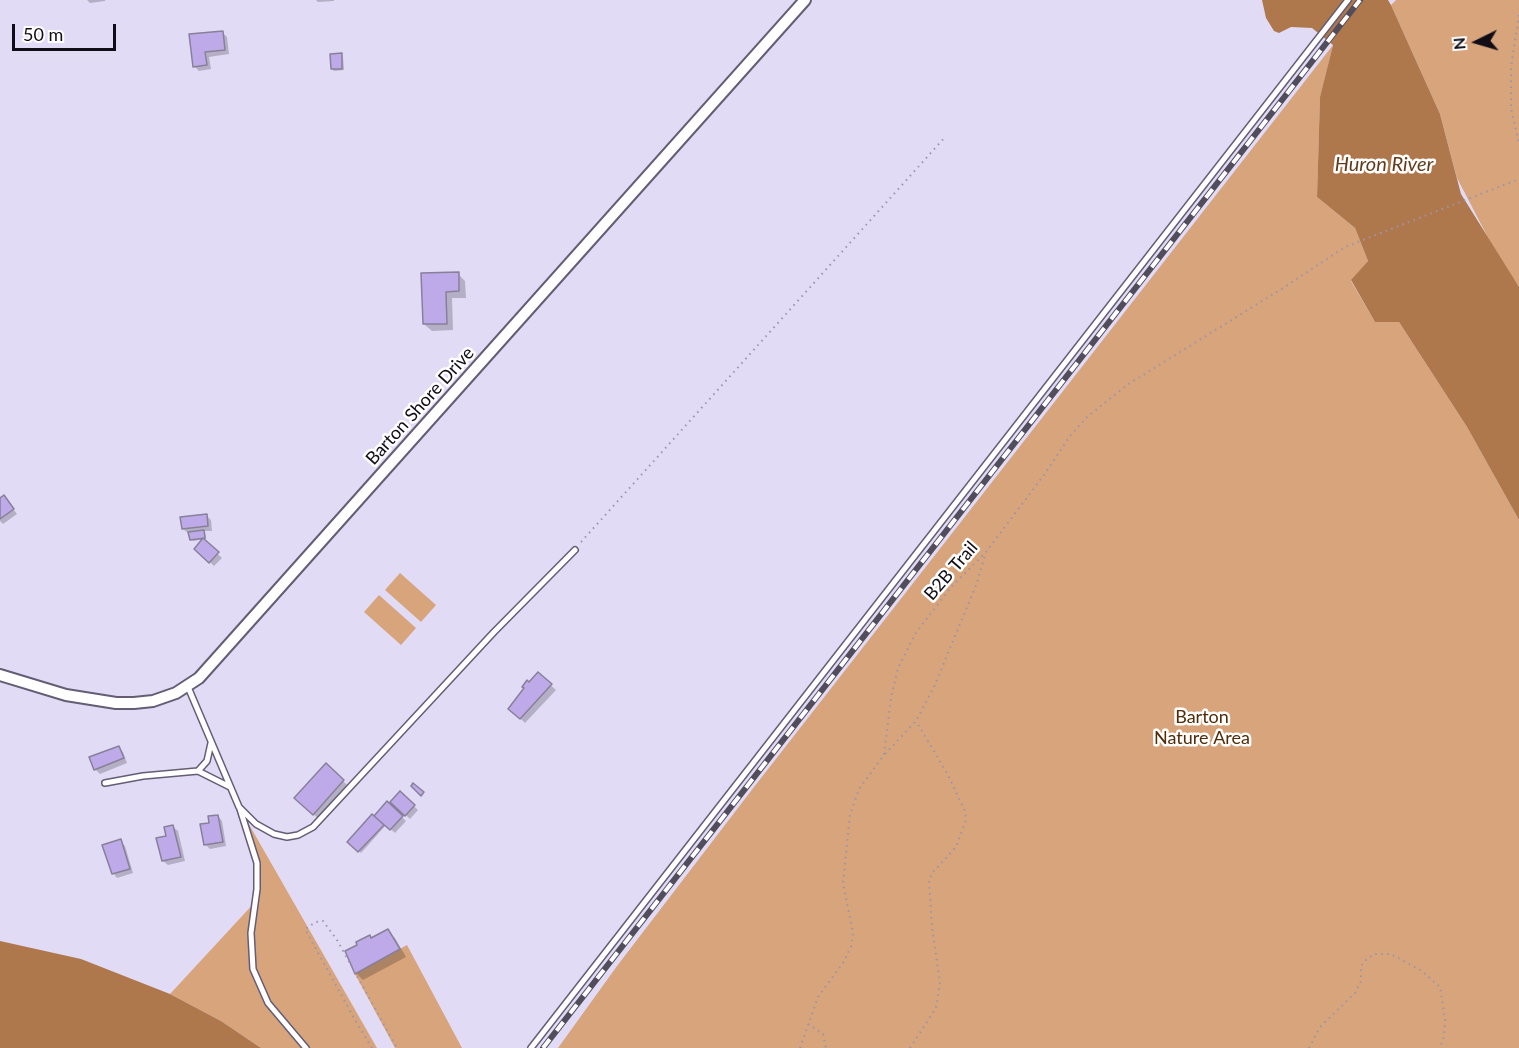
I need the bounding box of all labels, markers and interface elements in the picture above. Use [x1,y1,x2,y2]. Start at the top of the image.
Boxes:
scale bar [15,12,118,50]
north arrow [1447,12,1507,72]
text: 50 m [23,23,63,45]
text: N [1449,37,1469,51]
water label: Huron River [1335,153,1433,177]
street label: Barton Shore Drive [361,343,479,469]
street label: B2B Trail [920,537,982,605]
park label: Barton Nature Area [1154,706,1250,748]

